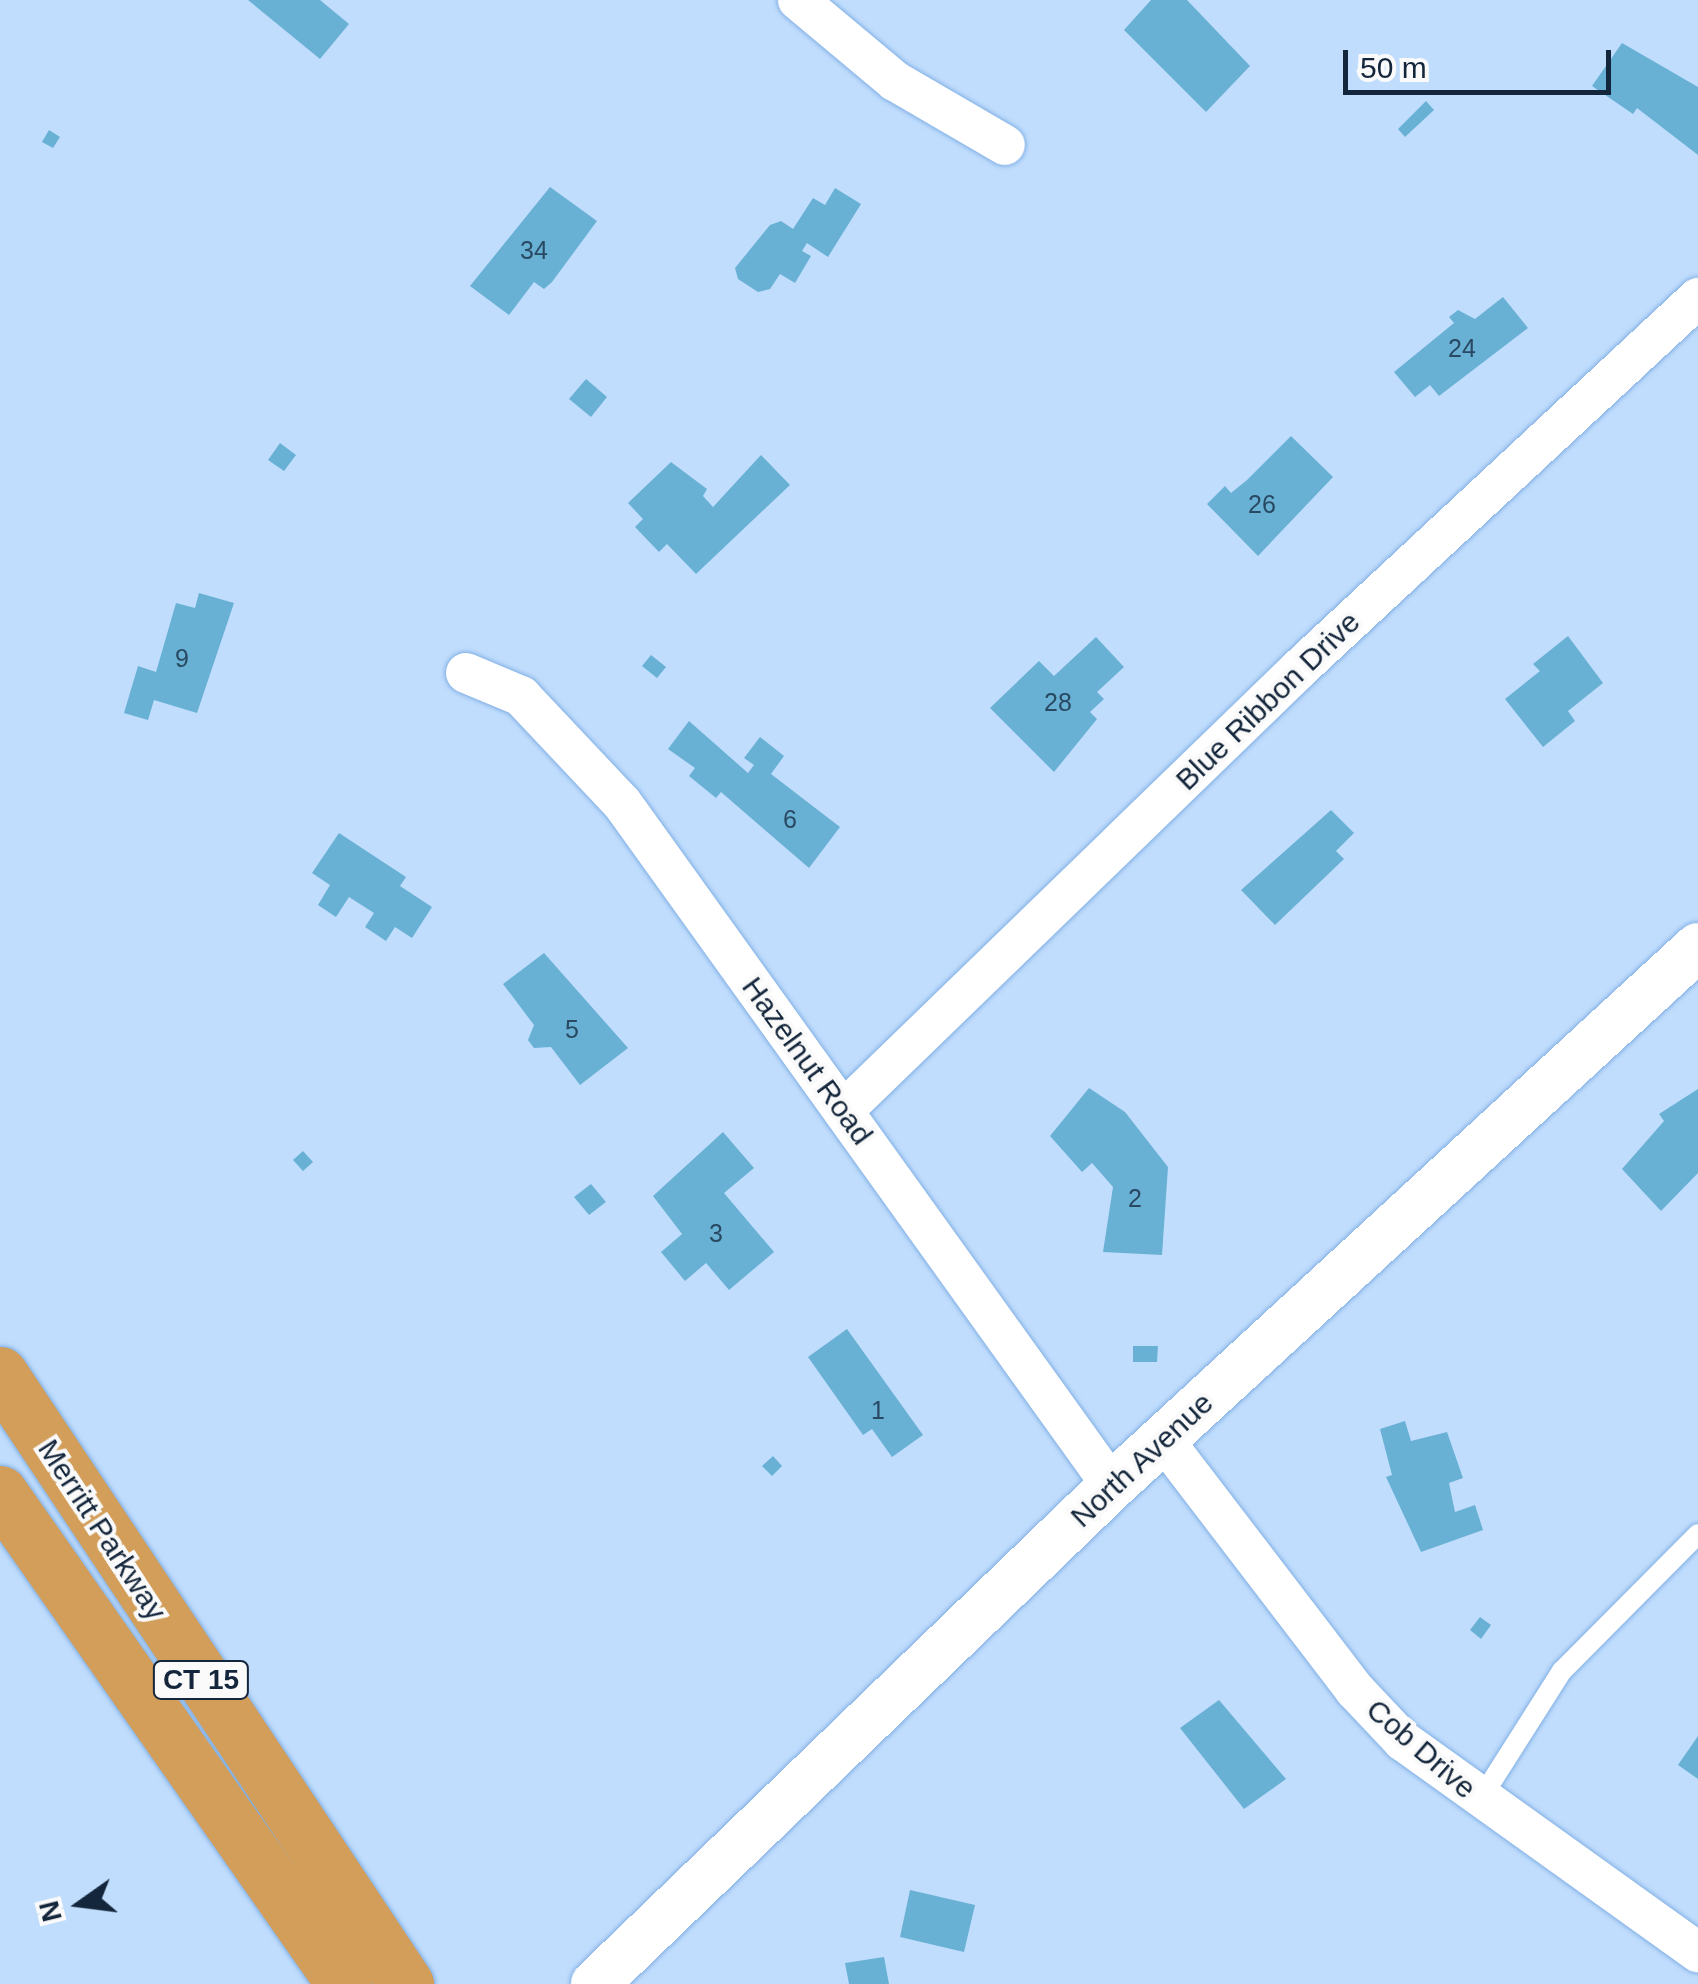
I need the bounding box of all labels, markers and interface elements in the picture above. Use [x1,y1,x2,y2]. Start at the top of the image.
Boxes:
scale bar [1348,30,1616,92]
text: 50 m [1360,51,1427,84]
house number: 34 [520,235,548,265]
house number: 24 [1448,333,1476,363]
house number: 26 [1248,489,1276,519]
street label: Blue Ribbon Drive [1169,604,1367,798]
house number: 9 [175,643,189,673]
house number: 28 [1044,687,1072,717]
house number: 6 [783,804,797,834]
street label: Hazelnut Road [734,970,880,1152]
house number: 5 [565,1014,579,1044]
house number: 2 [1128,1183,1142,1213]
house number: 3 [709,1218,723,1248]
street label: North Avenue [1063,1384,1221,1536]
house number: 1 [871,1395,885,1425]
street label: Merritt Parkway [30,1433,174,1627]
road number: CT 15 [151,1657,251,1703]
street label: Cob Drive [1359,1692,1483,1806]
north arrow [30,1854,130,1954]
text: N [33,1898,68,1925]

